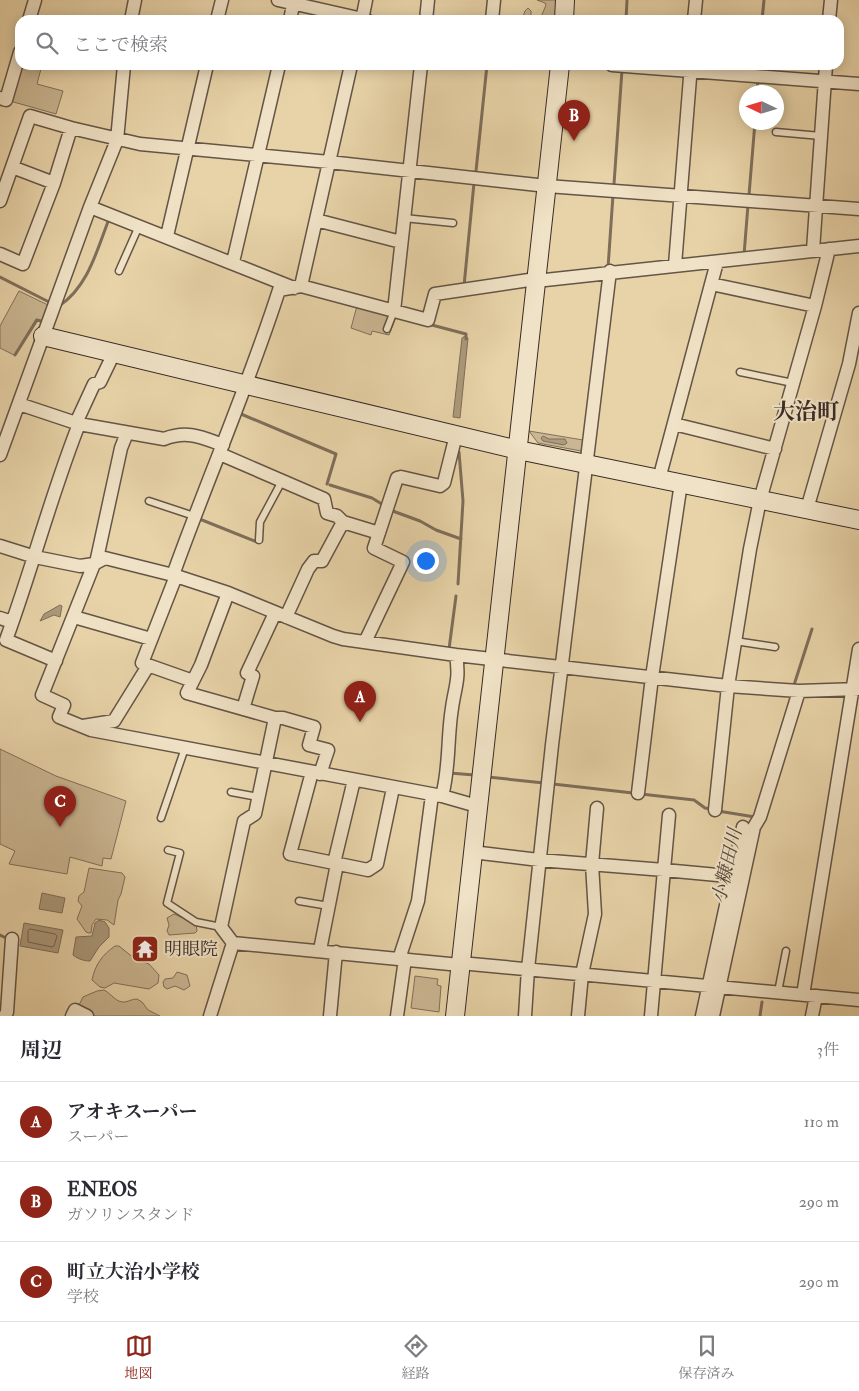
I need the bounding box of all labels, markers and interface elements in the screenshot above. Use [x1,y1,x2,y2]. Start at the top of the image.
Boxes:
search box [15,15,844,70]
icon: search [33,29,61,57]
text: ここで検索 [73,33,168,57]
north arrow [739,85,784,130]
pin: B [558,100,590,141]
district label: 大治町 [773,398,839,426]
your location [413,548,439,574]
pin: A [344,681,376,722]
pin: C [44,786,76,827]
water label: 小糠田川 [707,824,748,906]
temple icon: 明眼院 [130,934,160,964]
place label: 明眼院 [164,938,218,961]
text: 周辺 [20,1037,62,1064]
text: 3件 [817,1040,839,1060]
text: アオキスーパー [67,1100,198,1124]
text: A [31,1112,41,1132]
text: 110 m [804,1112,839,1132]
text: スーパー [67,1127,129,1147]
text: ENEOS [67,1178,137,1202]
text: B [31,1192,41,1212]
text: 290 m [799,1192,839,1212]
text: ガソリンスタンド [67,1205,195,1225]
text: 町立大治小学校 [67,1260,200,1284]
text: C [30,1272,42,1292]
text: 290 m [799,1272,839,1292]
text: 学校 [67,1287,99,1307]
tab: 地図 [125,1332,153,1382]
tab: 経路 [402,1332,430,1382]
tab: 保存済み [679,1332,735,1382]

